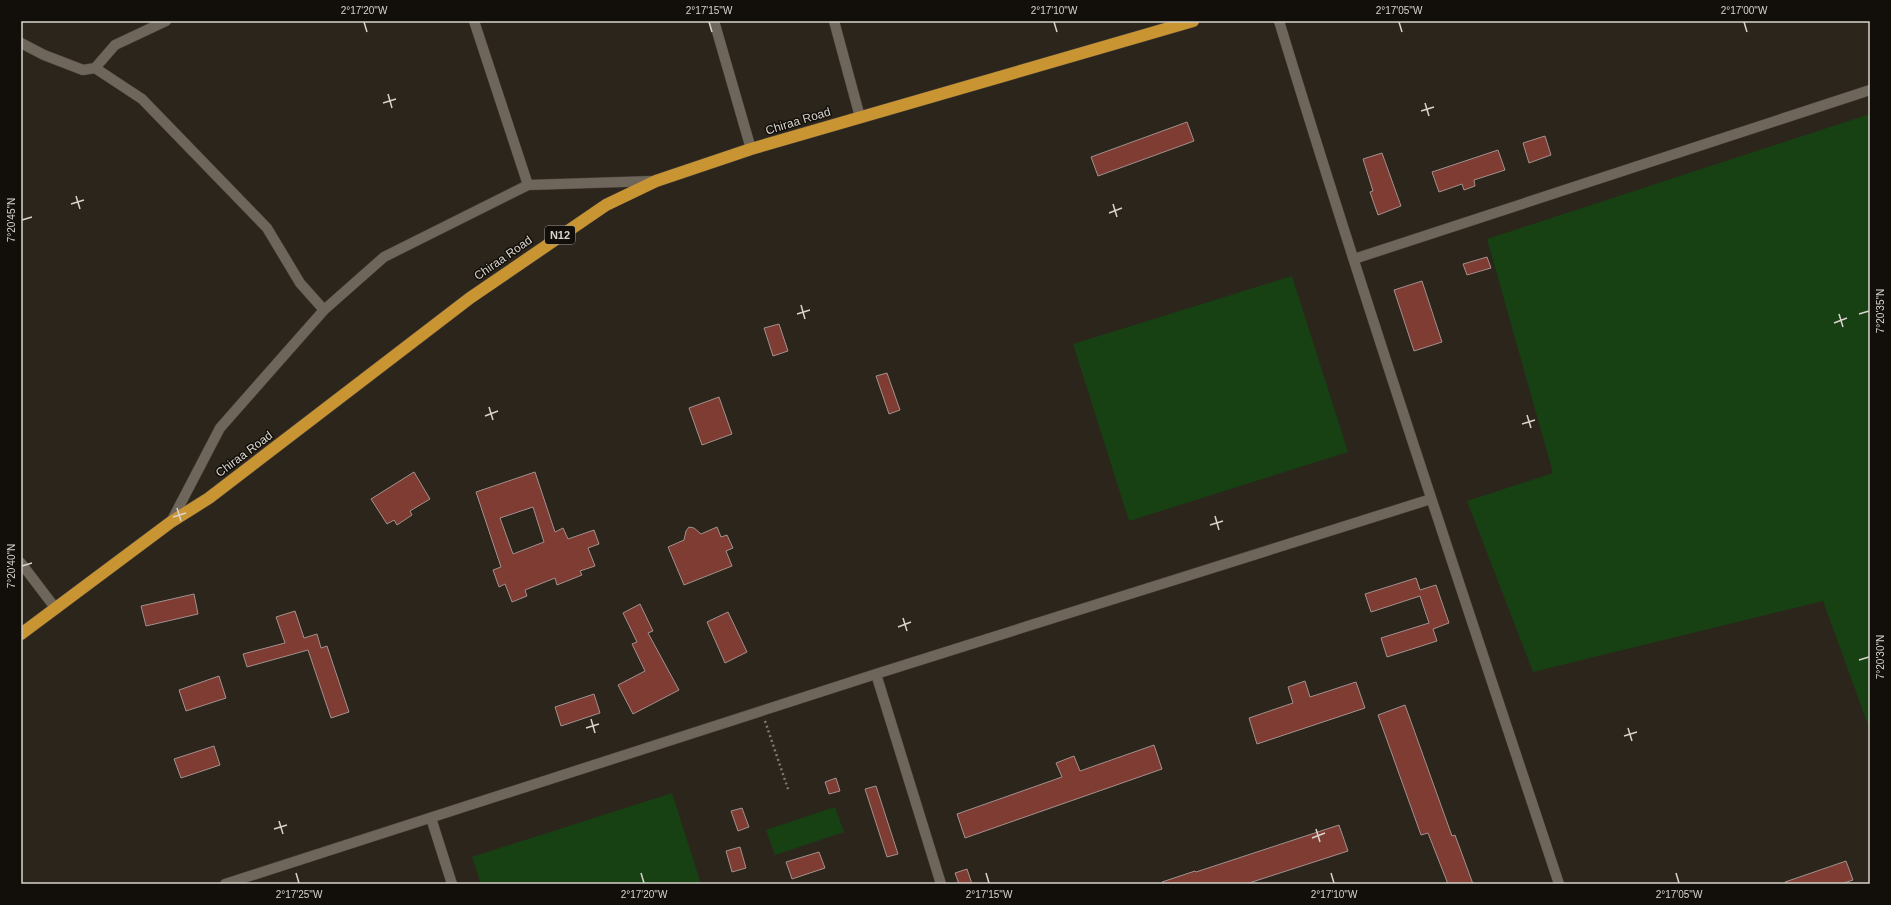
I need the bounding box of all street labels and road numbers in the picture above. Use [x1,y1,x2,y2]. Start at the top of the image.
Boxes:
street label: Chiraa Road [764,104,832,138]
road number: N12 [545,226,575,244]
street label: Chiraa Road [471,233,535,283]
street label: Chiraa Road [213,428,275,480]

